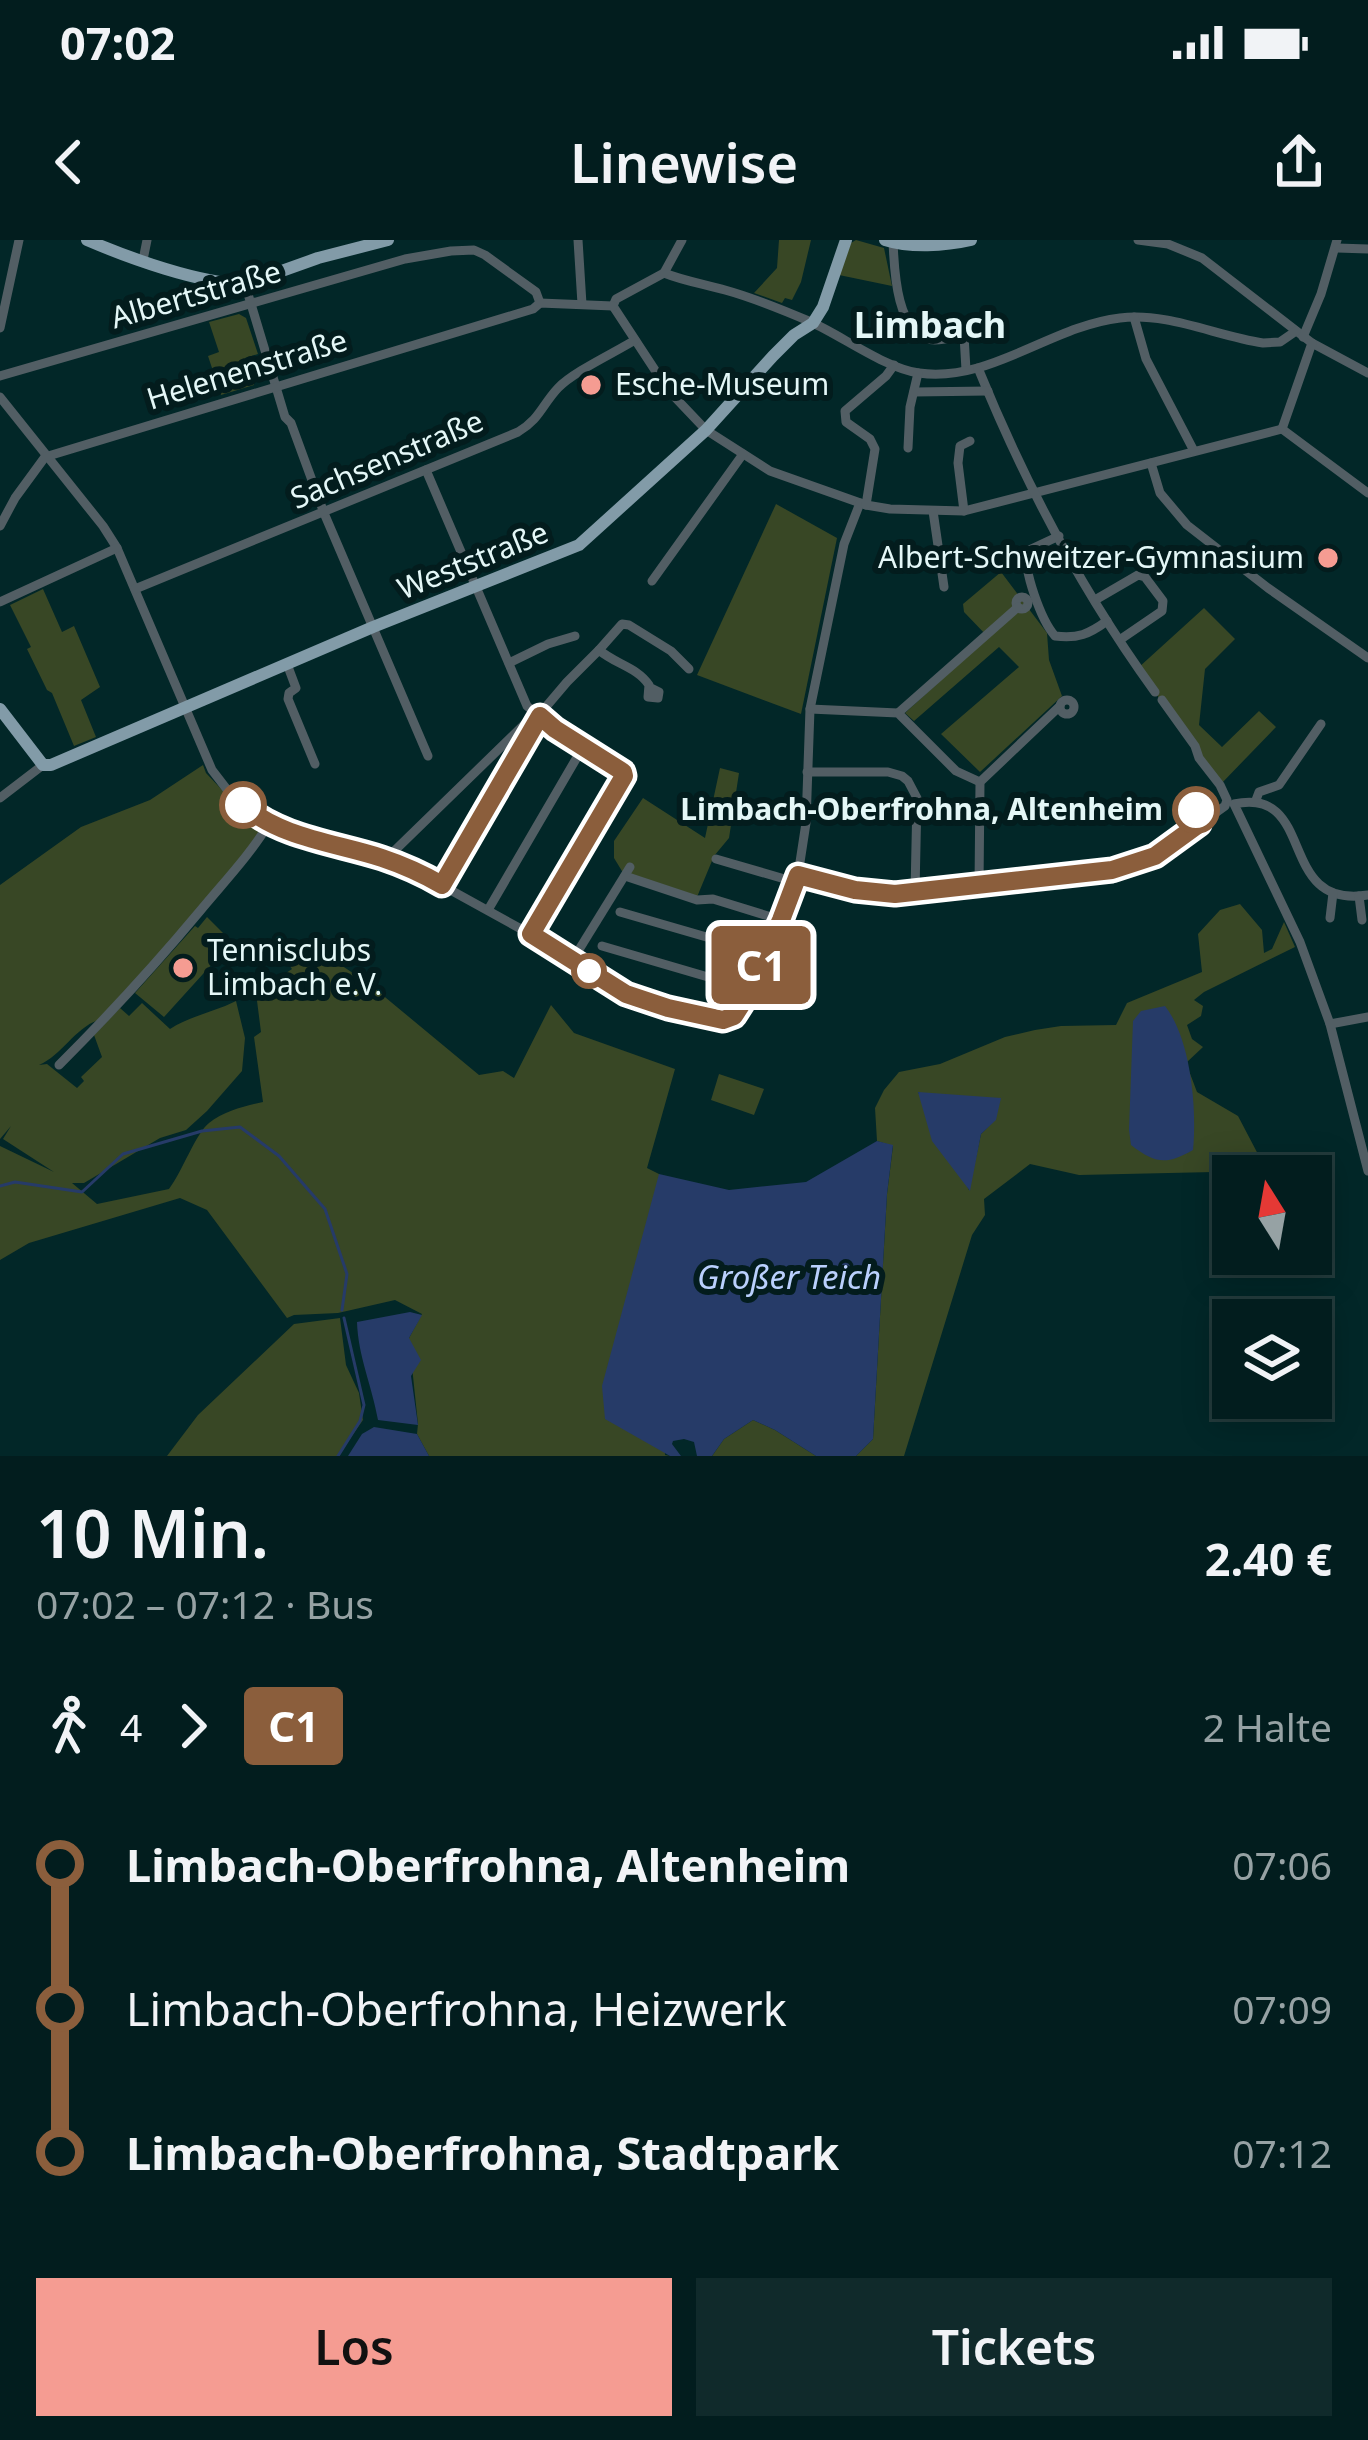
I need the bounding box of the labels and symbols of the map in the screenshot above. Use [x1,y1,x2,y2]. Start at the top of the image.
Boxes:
street label: Albertstraße [106,250,285,337]
district label: Limbach [854,300,1006,349]
street label: Helenenstraße [141,319,352,419]
place label: Esche-Museum [615,363,829,404]
marker: Esche-Museum [578,372,604,398]
street label: Sachsenstraße [284,400,489,518]
street label: Weststraße [391,511,554,608]
place label: Albert-Schweitzer-Gymnasium [878,536,1304,577]
marker: Albert-Schweitzer-Gymnasium [1315,545,1341,571]
unlabelled marker [221,783,265,827]
place label: Limbach-Oberfrohna, Altenheim [680,788,1163,829]
marker: Limbach-Oberfrohna, Altenheim [1174,788,1218,832]
line badge: C1 [707,926,815,1004]
place label: Tennisclubs Limbach e.V. [207,929,382,1004]
marker: Tennisclubs Limbach e.V. [170,955,196,981]
unlabelled marker [573,955,605,987]
north arrow [1212,1155,1332,1275]
water label: Großer Teich [697,1254,881,1299]

